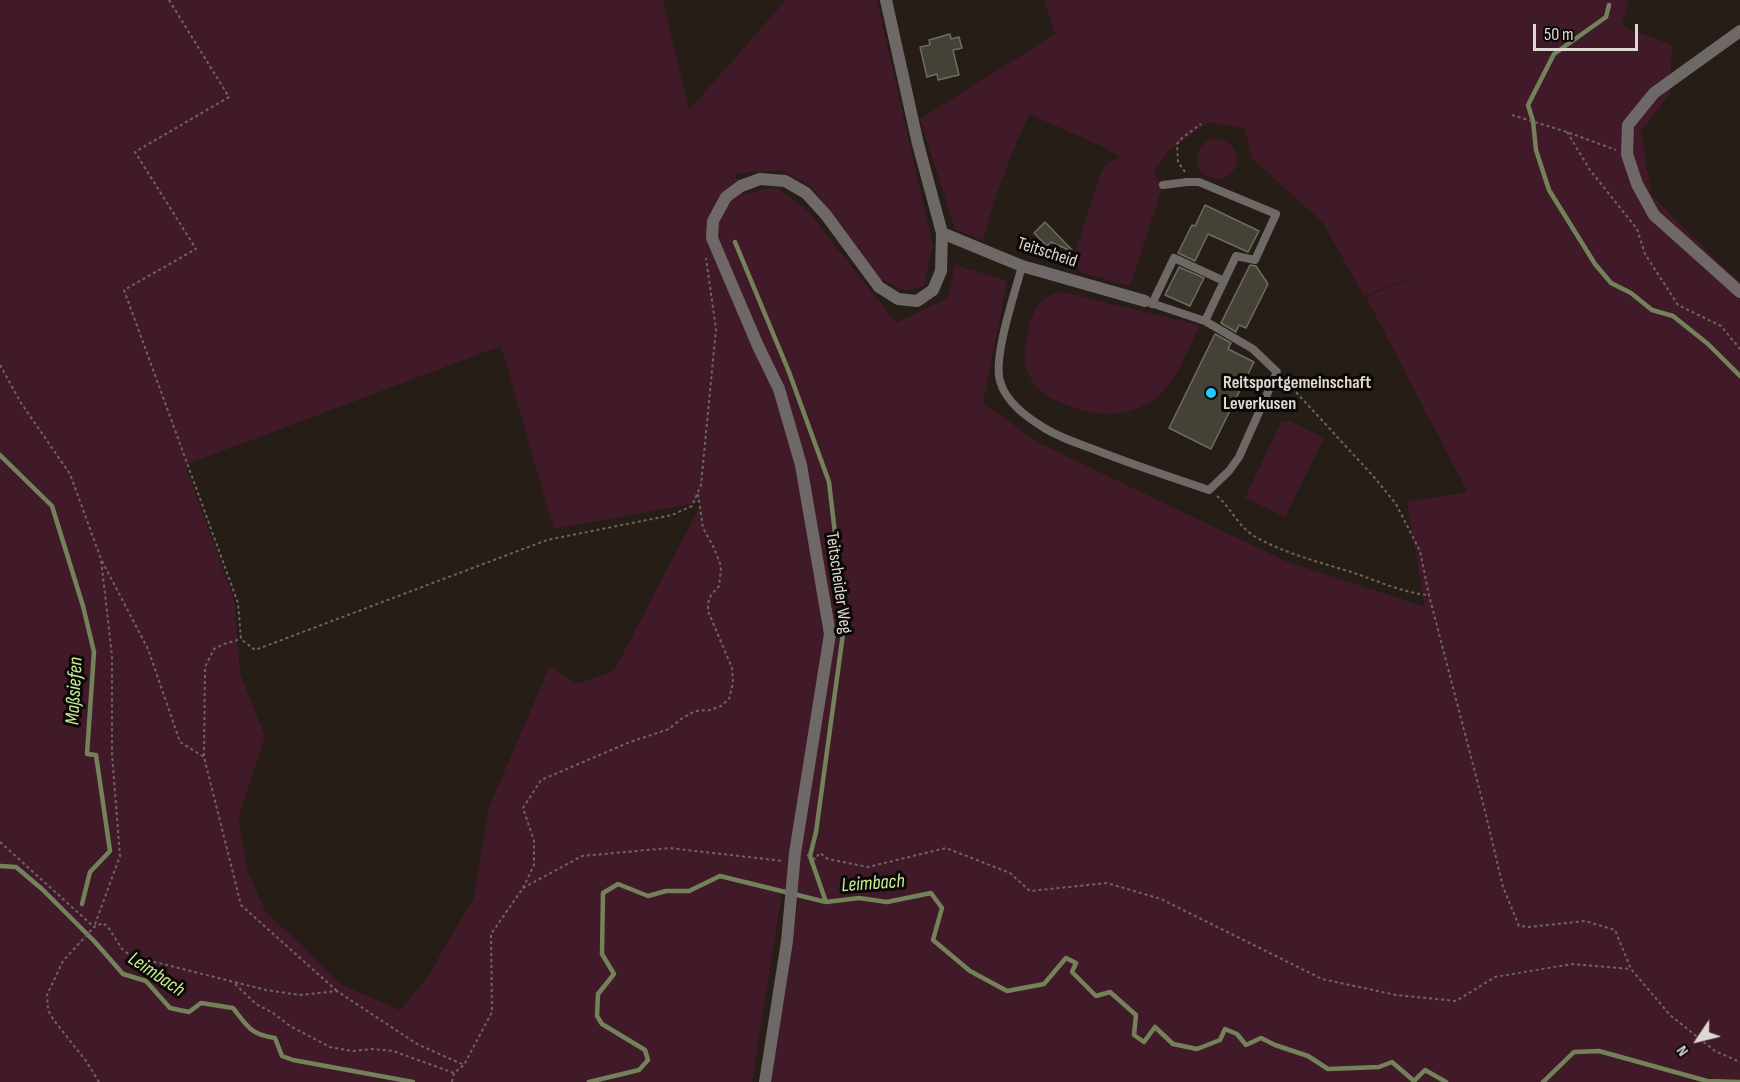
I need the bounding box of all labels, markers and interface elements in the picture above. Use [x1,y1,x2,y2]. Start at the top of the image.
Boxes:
scale bar [1536,12,1641,50]
text: 50 m [1544,24,1574,45]
street label: Teitscheid [1014,233,1080,273]
place label: Reitsportgemeinschaft Leverkusen [1223,372,1371,415]
marker: Reitsportgemeinschaft Leverkusen [1204,386,1218,400]
street label: Teitscheider Weg [820,531,856,635]
water label: Maßsiefen [61,656,89,726]
water label: Leimbach [841,870,905,898]
water label: Leimbach [123,947,189,1003]
north arrow [1668,1010,1728,1070]
text: N [1673,1042,1693,1060]

